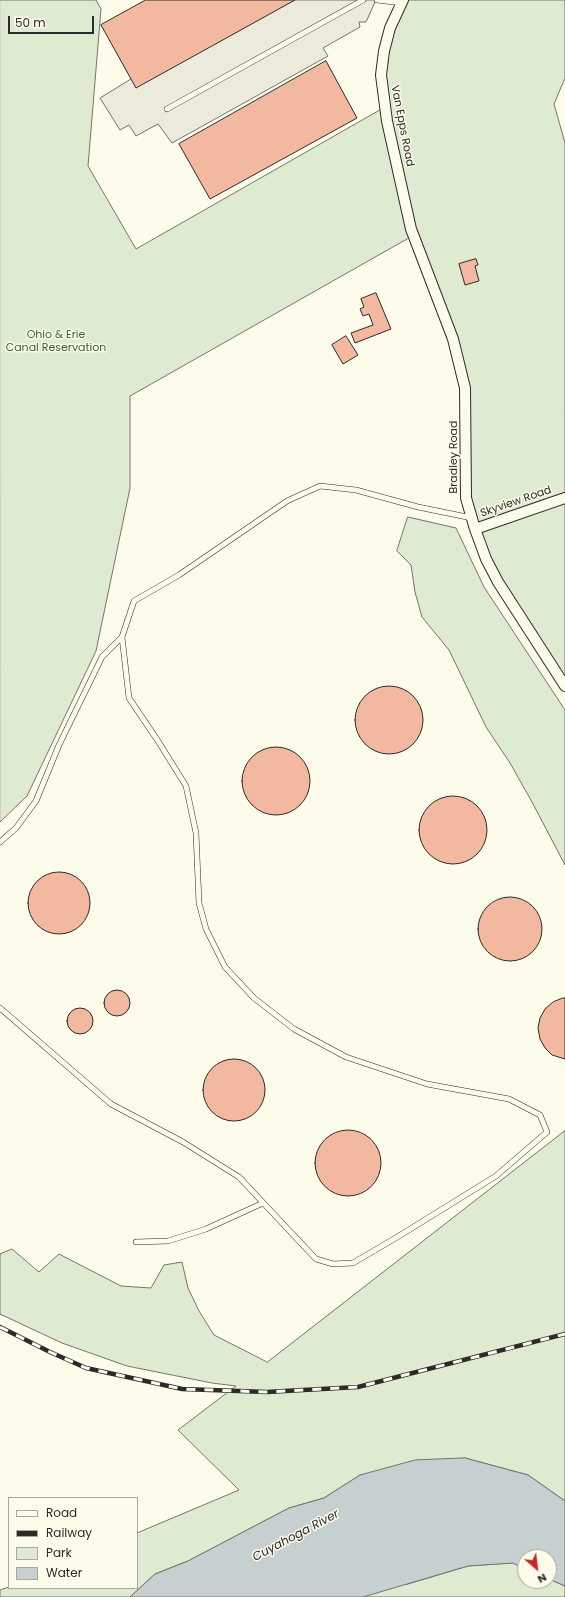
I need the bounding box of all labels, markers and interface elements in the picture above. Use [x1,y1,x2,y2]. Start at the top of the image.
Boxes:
scale bar [10,8,96,34]
text: 50 m [15,14,46,31]
street label: Van Epps Road [388,84,416,168]
park label: Ohio & Erie Canal Reservation [6,328,106,354]
street label: Bradley Road [447,421,461,493]
street label: Skyview Road [479,484,553,520]
legend [8,1497,138,1589]
text: Road [46,1504,77,1521]
water label: Cuyahoga River [250,1507,342,1565]
text: Railway [46,1524,92,1541]
text: Park [46,1544,72,1561]
north arrow [517,1549,557,1589]
text: Water [46,1564,82,1581]
text: N [535,1570,550,1588]

